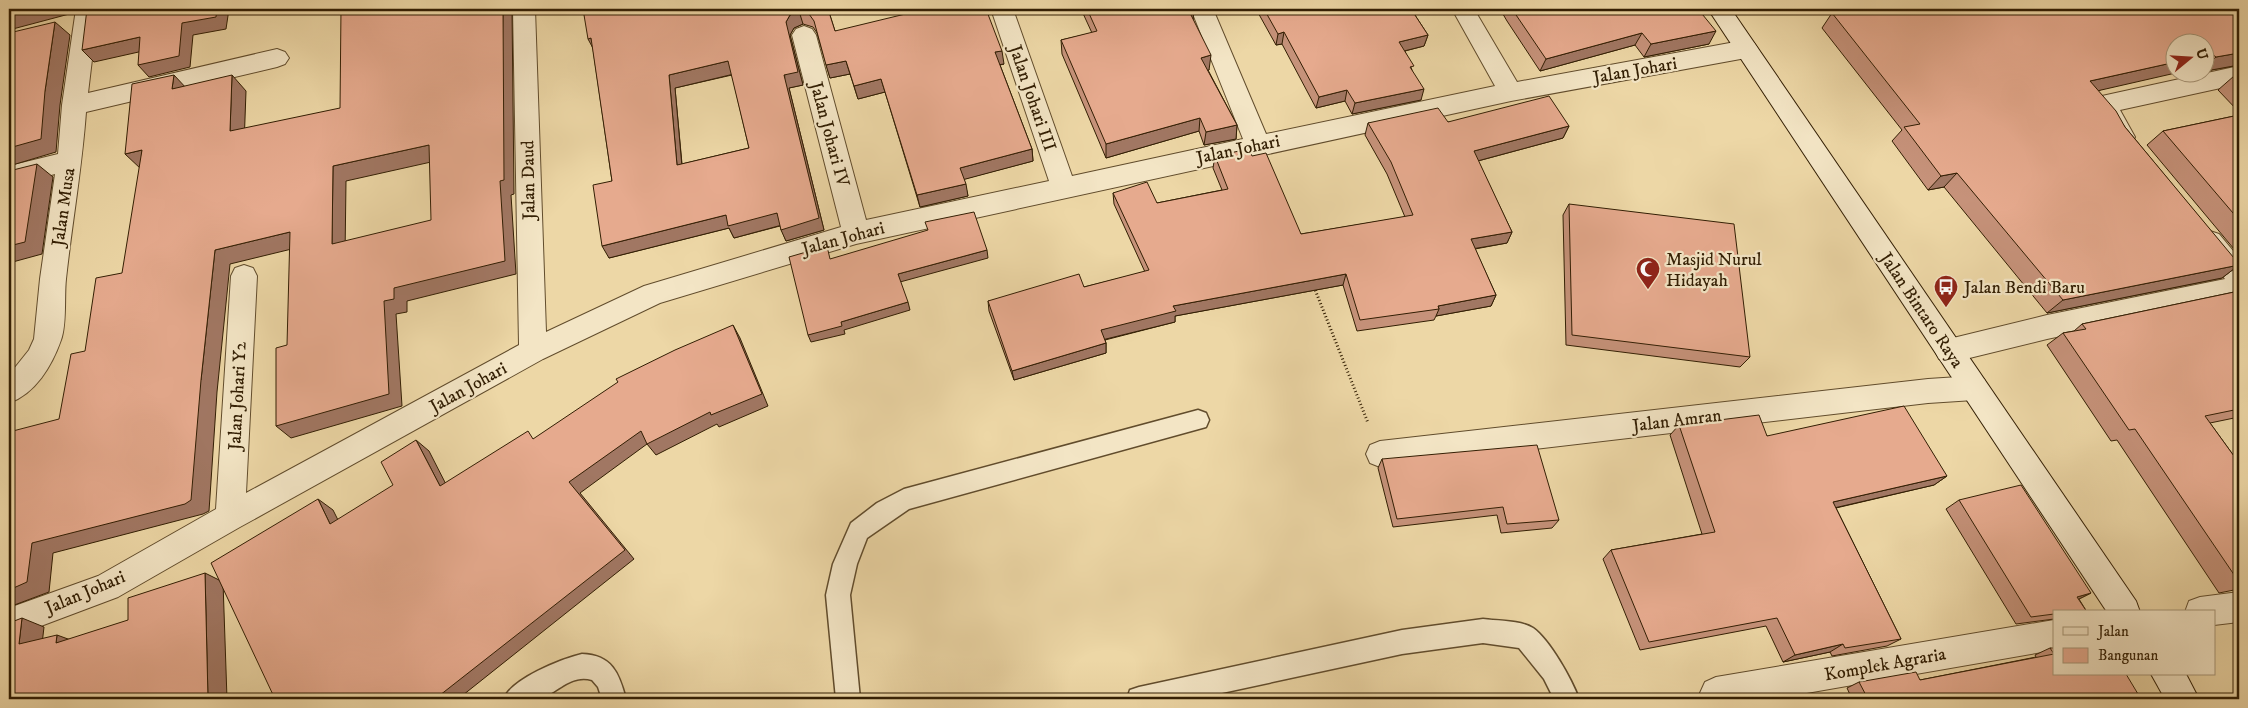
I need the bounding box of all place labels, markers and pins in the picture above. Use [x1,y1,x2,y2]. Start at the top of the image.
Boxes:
place label: Masjid Nurul Hidayah [1666,249,1762,292]
mosque icon: Masjid Nurul Hidayah [1635,256,1661,290]
bus stop icon: Jalan Bendi Baru [1933,274,1959,308]
place label: Jalan Bendi Baru [1962,277,2085,299]

